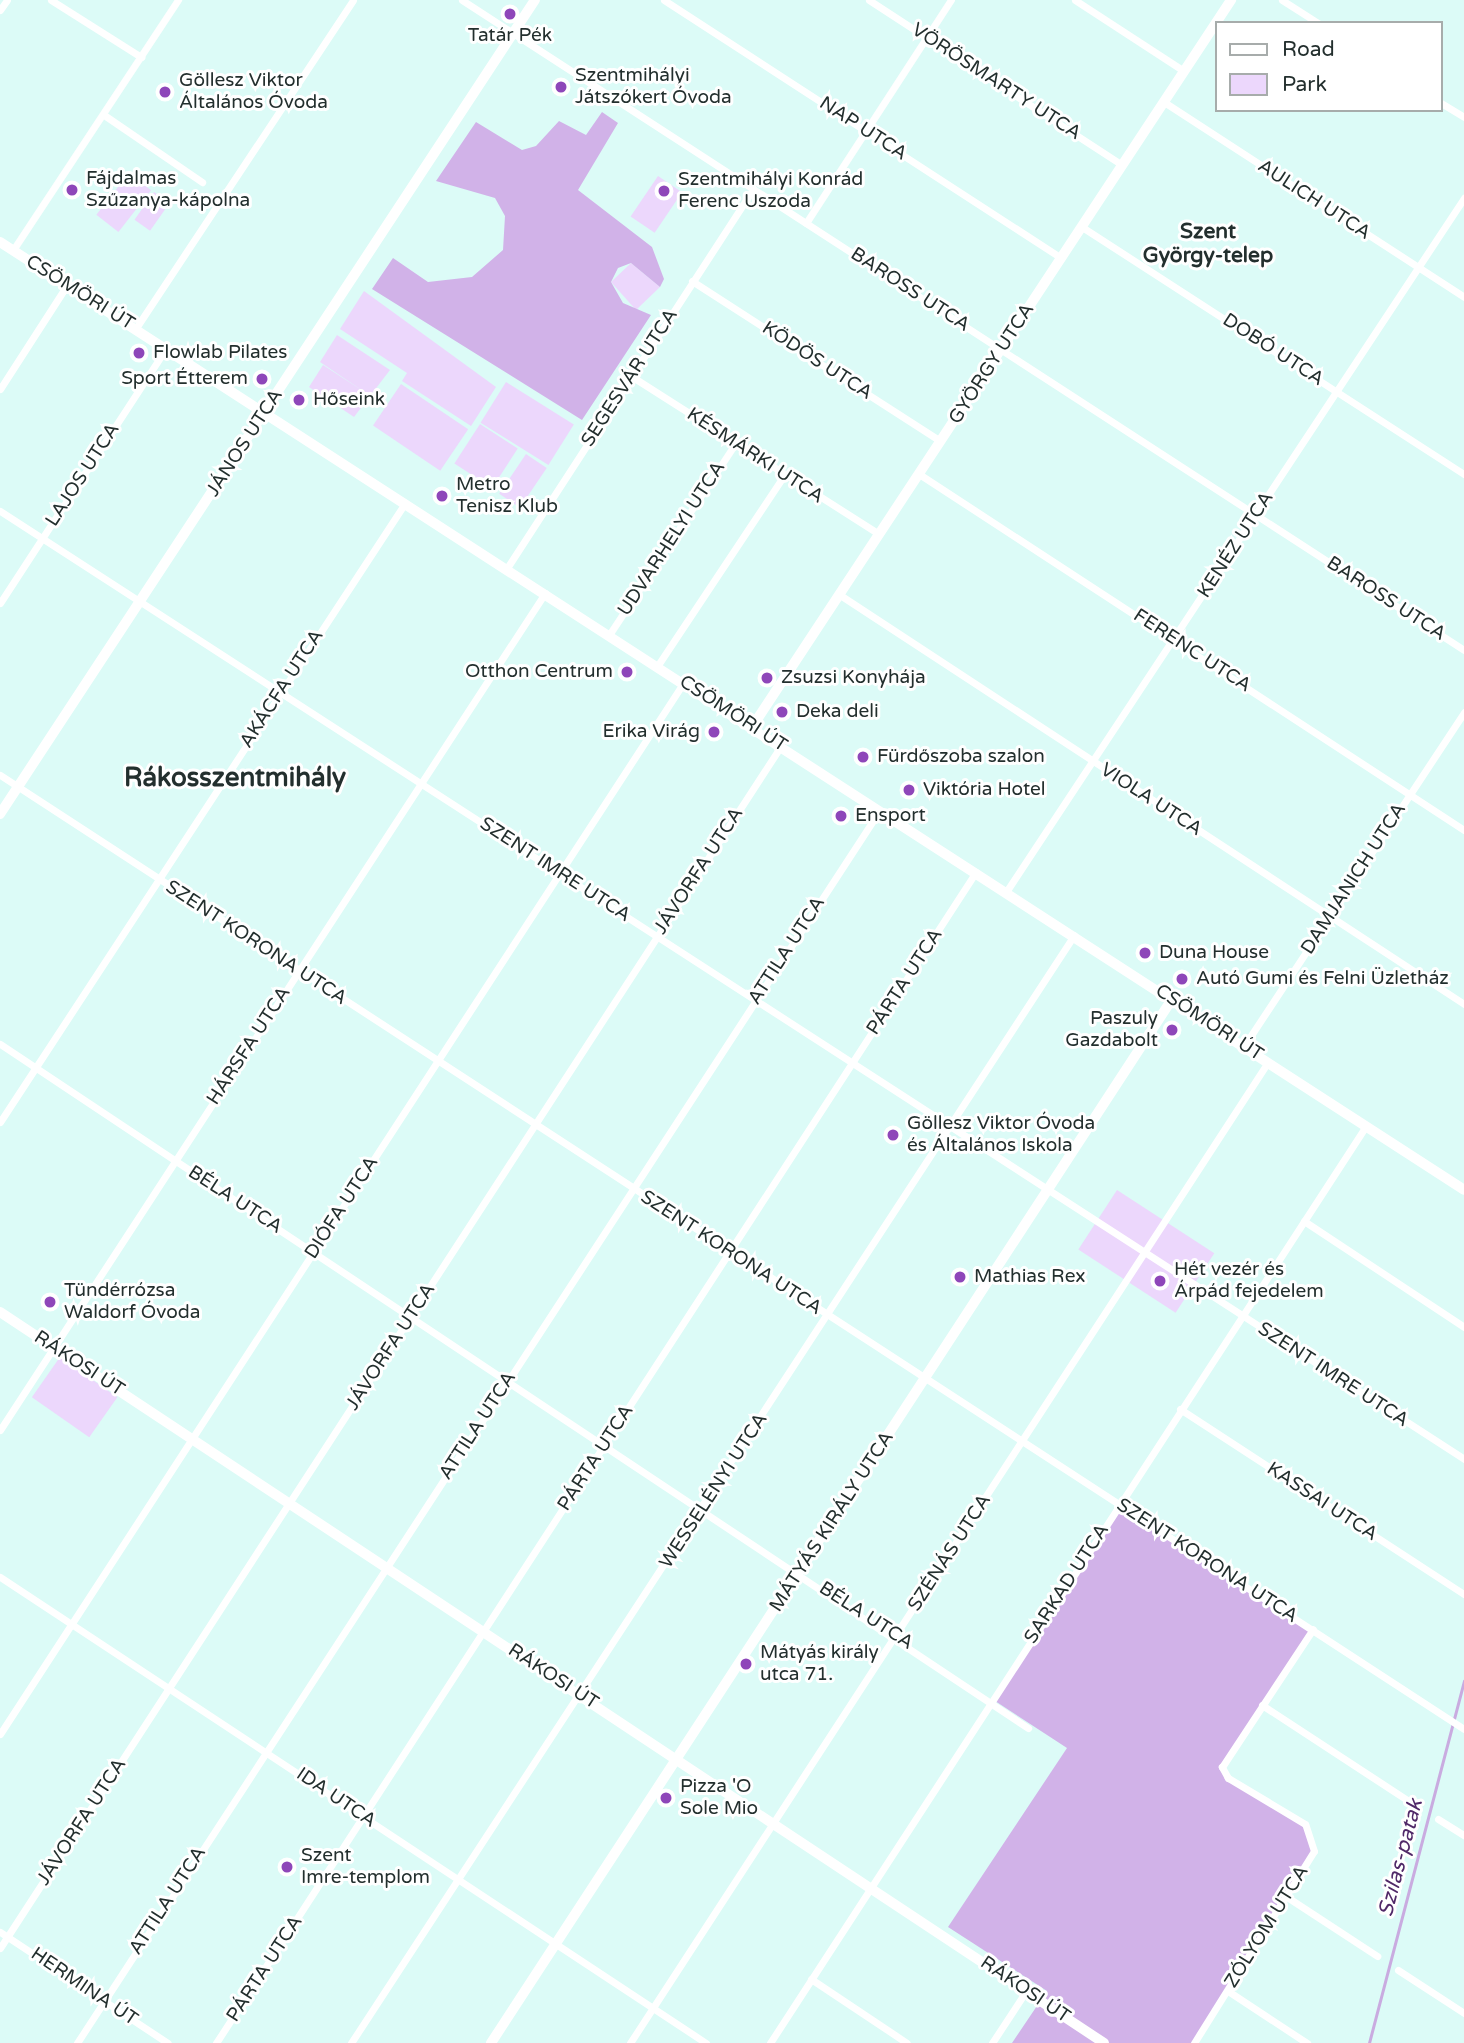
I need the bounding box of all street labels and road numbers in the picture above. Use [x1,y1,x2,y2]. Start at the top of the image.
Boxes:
street label: VÖRÖSMARTY UTCA [907,19,1085,145]
street label: NAP UTCA [815,92,911,166]
street label: AULICH UTCA [1253,155,1375,245]
street label: BAROSS UTCA [846,243,974,337]
street label: CSÖMÖRI ÚT [21,250,139,336]
street label: GYÖRGY UTCA [945,299,1039,429]
street label: SEGESVÁR UTCA [577,305,683,451]
street label: DOBÓ UTCA [1218,309,1328,391]
street label: KÖDÖS UTCA [758,317,876,405]
street label: JÁNOS UTCA [202,385,288,501]
street label: KÉSMÁRKI UTCA [682,403,828,509]
street label: LAJOS UTCA [41,419,125,531]
street label: UDVARHELYI UTCA [614,457,730,621]
street label: KENÉZ UTCA [1193,488,1279,602]
street label: BAROSS UTCA [1322,552,1450,646]
street label: FERENC UTCA [1129,605,1255,697]
street label: AKÁCFA UTCA [235,626,329,752]
street label: CSÖMÖRI ÚT [675,671,791,757]
street label: VIOLA UTCA [1096,759,1206,841]
street label: DAMJANICH UTCA [1297,799,1411,959]
street label: JÁVORFA UTCA [650,803,748,939]
street label: SZENT IMRE UTCA [475,813,635,927]
street label: SZENT KORONA UTCA [161,876,351,1010]
street label: ATTILA UTCA [744,893,830,1009]
street label: PÁRTA UTCA [862,925,948,1039]
street label: CSÖMÖRI ÚT [1151,980,1267,1066]
street label: HÁRSFA UTCA [202,983,296,1109]
street label: DIÓFA UTCA [300,1152,384,1264]
street label: BÉLA UTCA [184,1161,286,1239]
street label: SZENT KORONA UTCA [636,1186,826,1320]
street label: JÁVORFA UTCA [342,1279,440,1415]
street label: SZENT IMRE UTCA [1253,1318,1413,1432]
street label: RÁKOSI ÚT [29,1326,129,1402]
street label: ATTILA UTCA [435,1368,521,1484]
street label: PÁRTA UTCA [553,1401,639,1515]
street label: WESSELÉNYI UTCA [655,1409,773,1573]
street label: MÁTYÁS KIRÁLY UTCA [765,1427,899,1617]
street label: KASSAI UTCA [1262,1458,1382,1546]
street label: SZÉNÁS UTCA [904,1490,996,1616]
street label: SZENT KORONA UTCA [1112,1494,1302,1628]
street label: SARKAD UTCA [1020,1520,1114,1648]
street label: BÉLA UTCA [815,1577,917,1655]
street label: RÁKOSI ÚT [503,1639,603,1715]
street label: JÁVORFA UTCA [33,1754,131,1890]
street label: IDA UTCA [292,1763,380,1833]
street label: ATTILA UTCA [125,1843,211,1959]
street label: ZÓLYOM UTCA [1220,1862,1314,1992]
street label: PÁRTA UTCA [222,1912,308,2026]
street label: HERMINA ÚT [26,1943,142,2031]
street label: RÁKOSI ÚT [976,1952,1074,2028]

